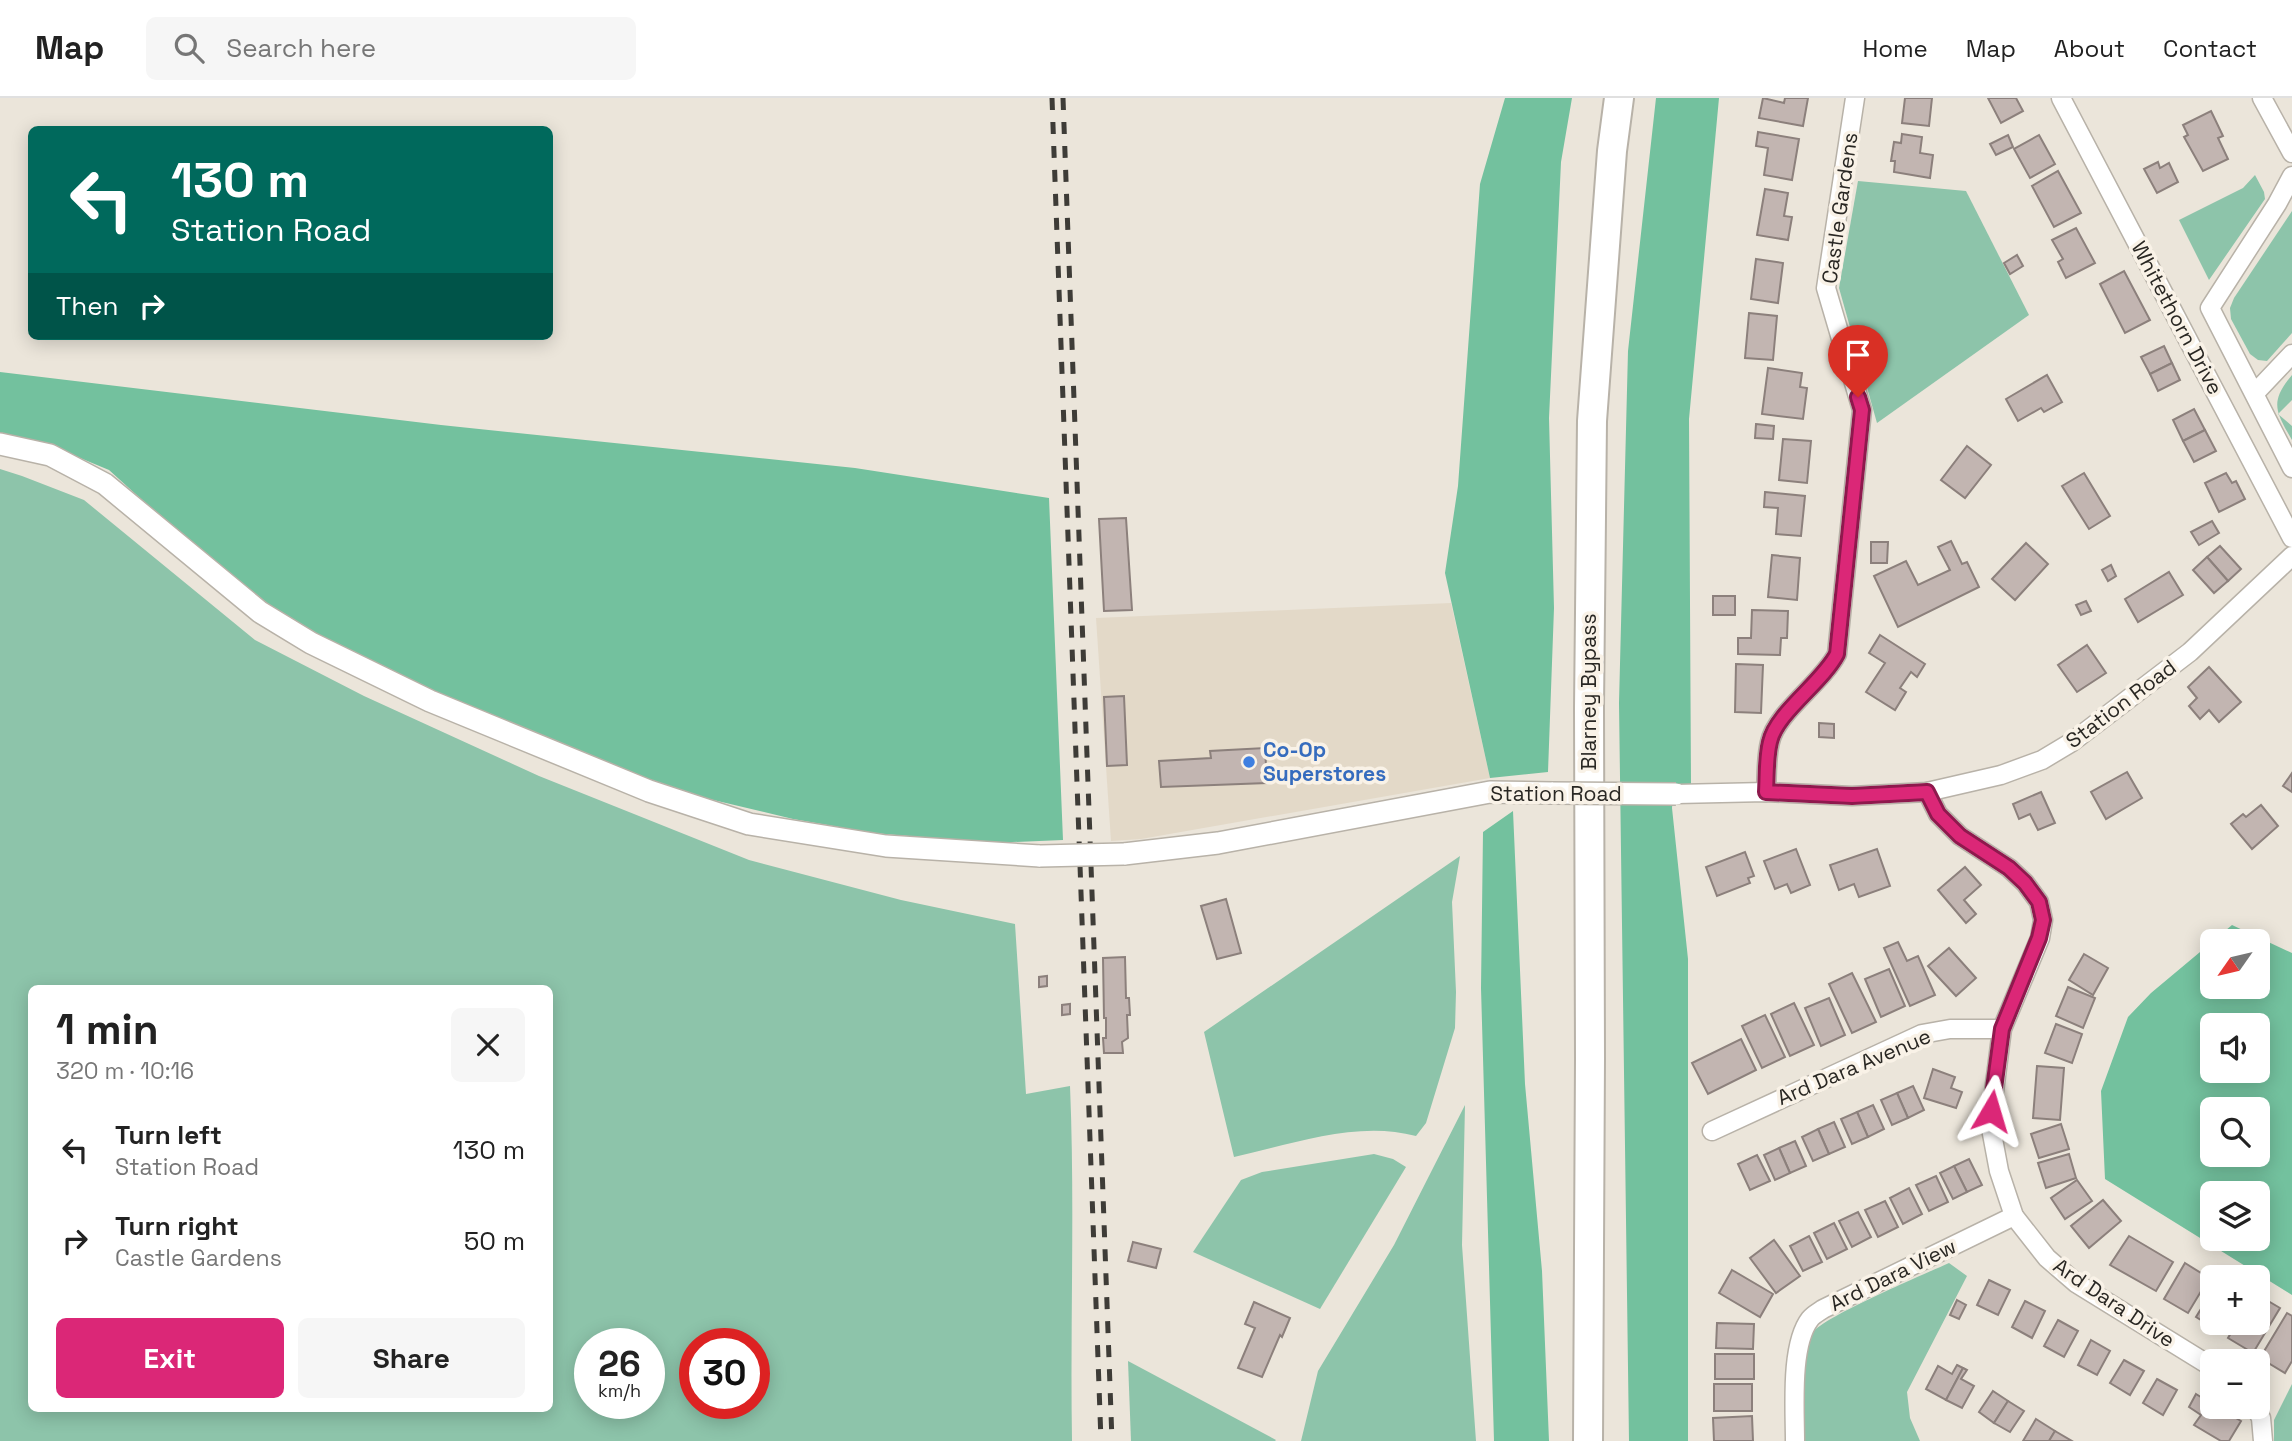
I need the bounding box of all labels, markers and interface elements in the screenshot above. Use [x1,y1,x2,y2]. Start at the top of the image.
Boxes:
search box [146,17,636,80]
text: Map [35,27,104,69]
icon: search [170,29,208,67]
text: Search here [226,31,376,65]
text: Home [1862,33,1928,64]
text: Map [1966,33,2016,64]
text: About [2054,33,2125,64]
text: Contact [2163,33,2257,64]
street label: Castle Gardens [1816,131,1863,285]
text: 130 m [171,149,309,211]
icon: left [56,154,147,245]
text: Station Road [171,210,371,250]
street label: Whitethorn Drive [2126,237,2229,399]
icon: right [133,287,171,325]
text: Then [56,289,119,323]
pin [1828,325,1888,397]
icon: arrive [1839,336,1877,374]
street label: Blarney Bypass [1575,614,1602,770]
street label: Station Road [2060,653,2181,754]
place label: Co-Op Superstores [1263,736,1386,787]
marker: Co-Op Superstores [1241,754,1257,770]
street label: Station Road [1490,780,1622,807]
north arrow [2200,929,2270,999]
map controls [2200,929,2270,1419]
text: 1 min [56,1003,159,1056]
button: close [451,1008,525,1082]
button: sound [2200,1013,2270,1083]
street label: Ard Dara Avenue [1773,1022,1935,1111]
text: 320 m · 10:16 [56,1056,194,1086]
position arrow [1954,1074,2028,1148]
button: search [2200,1097,2270,1167]
text: Turn left [115,1118,222,1152]
icon: left [56,1131,94,1169]
text: 130 m [453,1133,525,1167]
text: Station Road [115,1152,259,1182]
button: layers [2200,1181,2270,1251]
text: Turn right [115,1209,239,1243]
icon: right [56,1222,94,1260]
text: 50 m [464,1224,525,1258]
street label: Ard Dara View [1825,1232,1961,1317]
text: Castle Gardens [115,1243,282,1273]
street label: Ard Dara Drive [2048,1252,2180,1353]
button: + [2200,1265,2270,1335]
button: Exit [56,1318,284,1398]
button: Share [298,1318,525,1398]
speed limit sign: 30 [679,1328,770,1419]
text: 26 [598,1342,641,1386]
button: − [2200,1349,2270,1419]
text: km/h [598,1379,641,1402]

